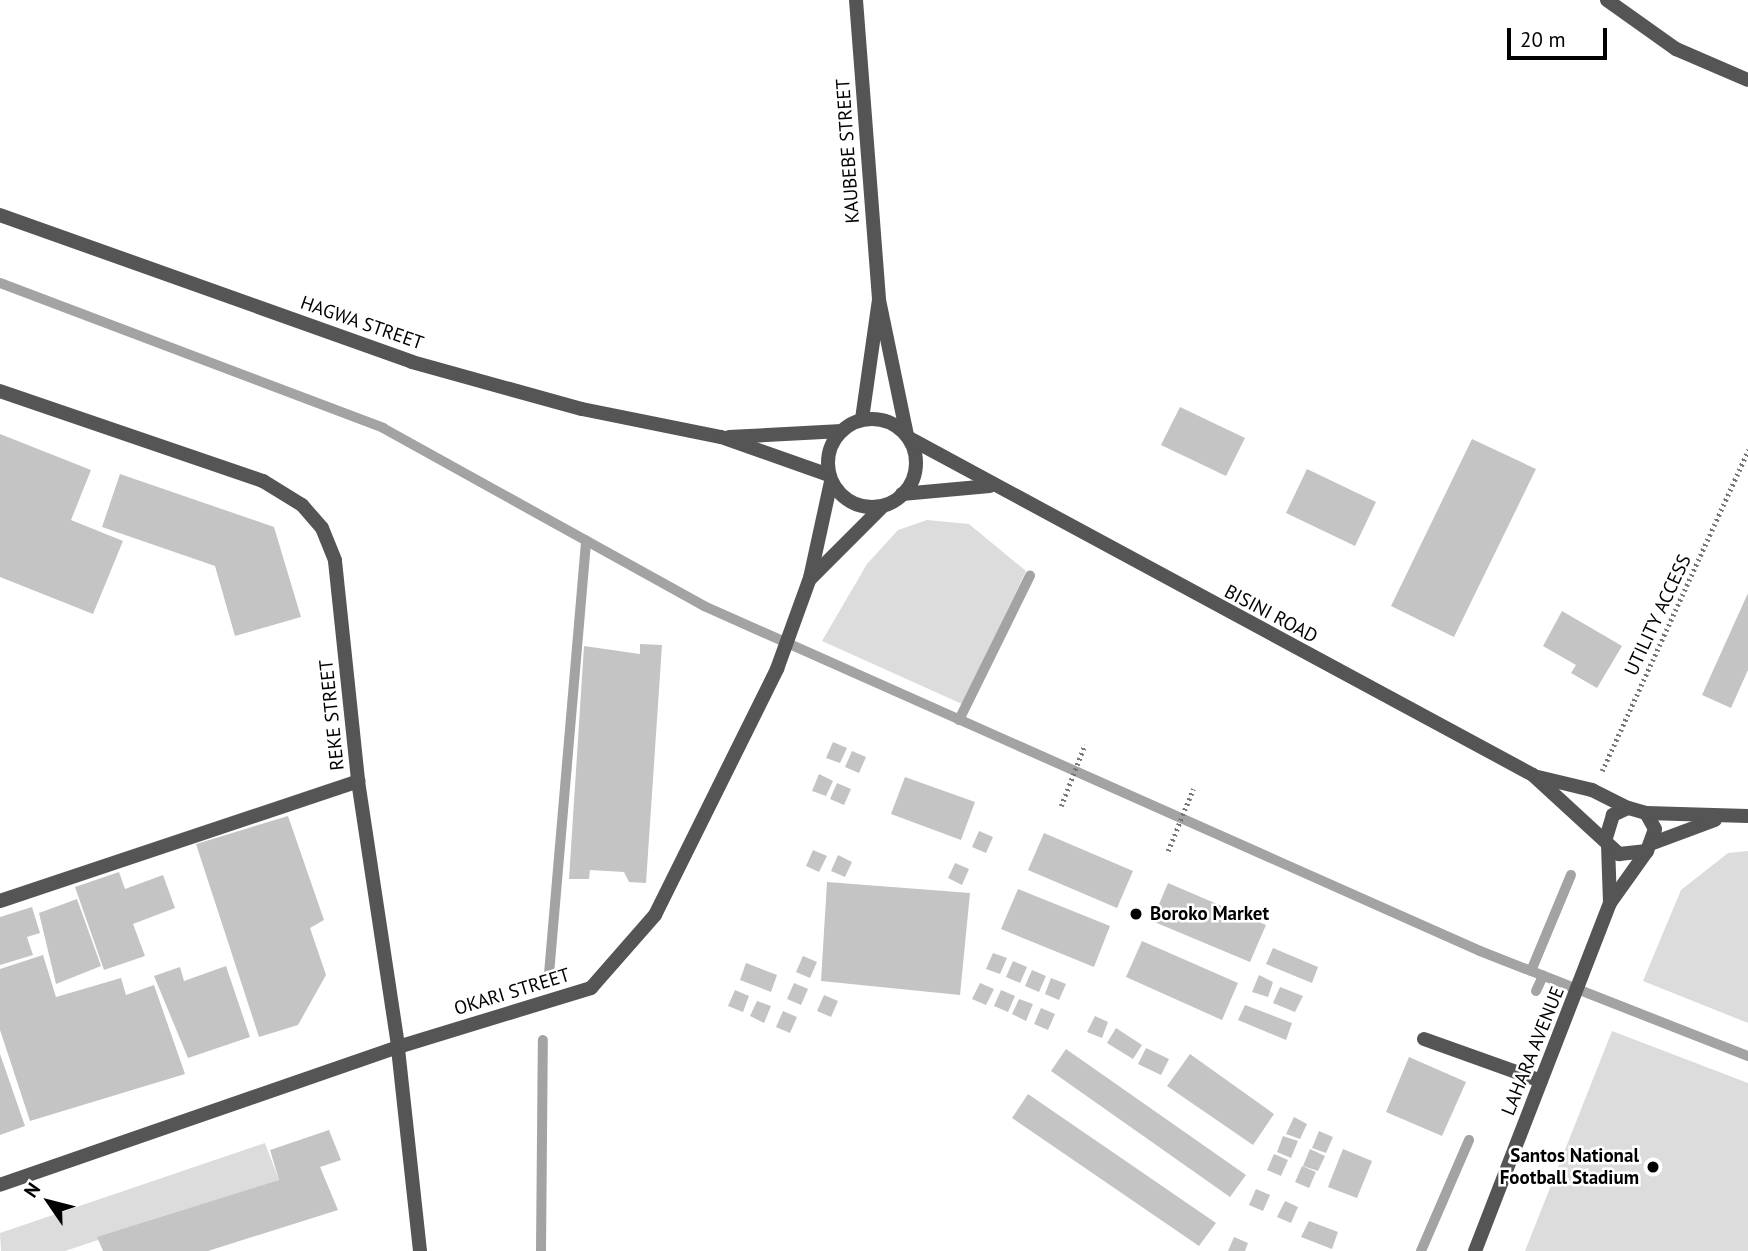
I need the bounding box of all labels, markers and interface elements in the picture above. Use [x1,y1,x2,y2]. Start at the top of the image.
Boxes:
scale bar [1510,14,1610,58]
text: 20 m [1520,26,1566,53]
street label: KAUBEBE STREET [832,78,864,224]
street label: HAGWA STREET [297,291,427,355]
street label: UTILITY ACCESS [1620,550,1696,680]
street label: BISINI ROAD [1221,580,1321,648]
street label: REKE STREET [315,659,349,771]
place label: Boroko Market [1150,903,1269,925]
marker: Boroko Market [1128,906,1144,922]
street label: OKARI STREET [451,964,573,1020]
street label: LAHARA AVENUE [1496,983,1570,1119]
place label: Santos National Football Stadium [1500,1145,1639,1189]
marker: Santos National Football Stadium [1645,1159,1661,1175]
north arrow [14,1167,84,1237]
text: N [18,1178,45,1202]

